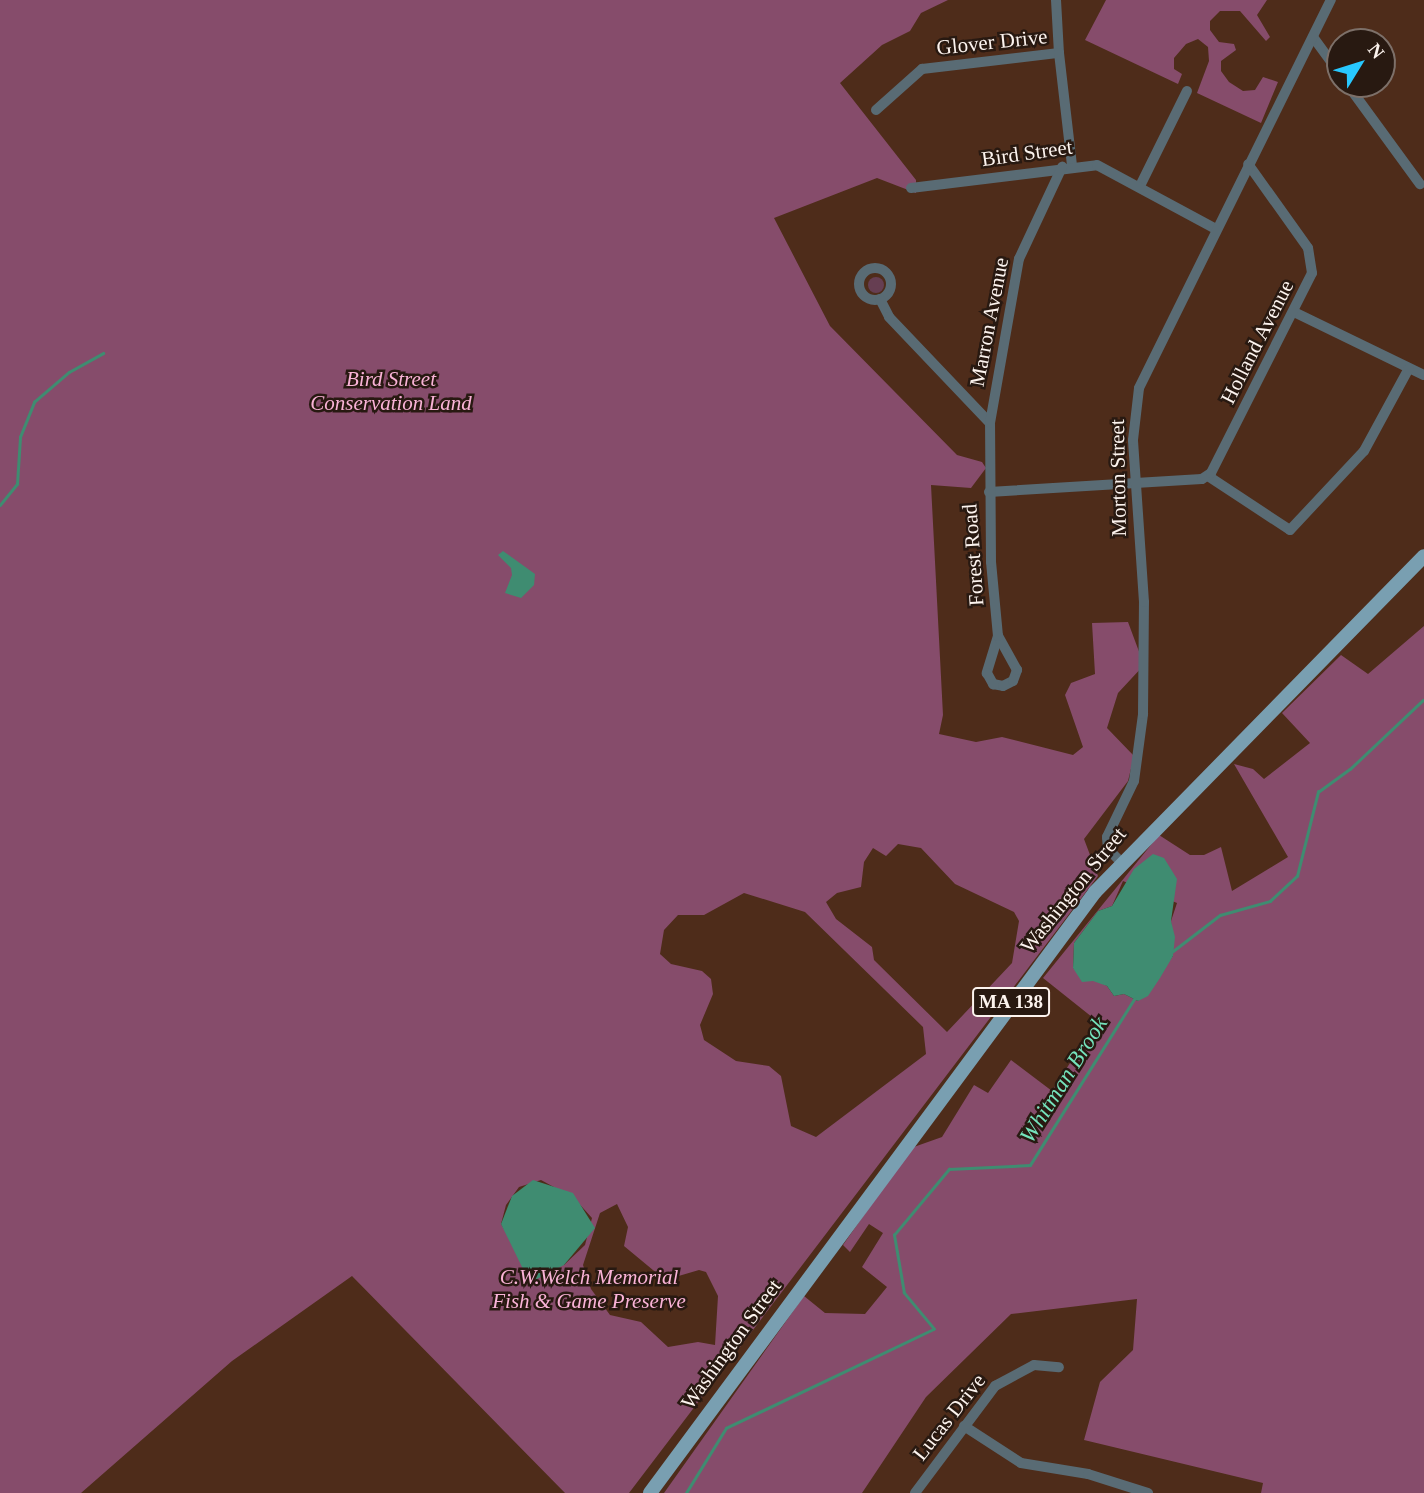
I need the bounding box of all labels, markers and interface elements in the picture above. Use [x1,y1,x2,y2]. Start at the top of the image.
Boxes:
street label: Glover Drive [935,24,1049,60]
north arrow [1326,28,1396,98]
text: N [1364,39,1389,63]
street label: Bird Street [980,134,1074,172]
street label: Marron Avenue [964,255,1014,389]
street label: Holland Avenue [1215,275,1299,409]
park label: Bird Street Conservation Land [310,366,472,416]
street label: Morton Street [1104,419,1132,537]
street label: Forest Road [957,503,989,607]
street label: Washington Street [1015,822,1131,958]
road number: MA 138 [971,986,1051,1018]
water label: Whitman Brook [1014,1012,1114,1148]
park label: C.W.Welch Memorial Fish & Game Preserve [492,1264,686,1314]
street label: Washington Street [676,1274,786,1414]
street label: Lucas Drive [907,1369,991,1465]

